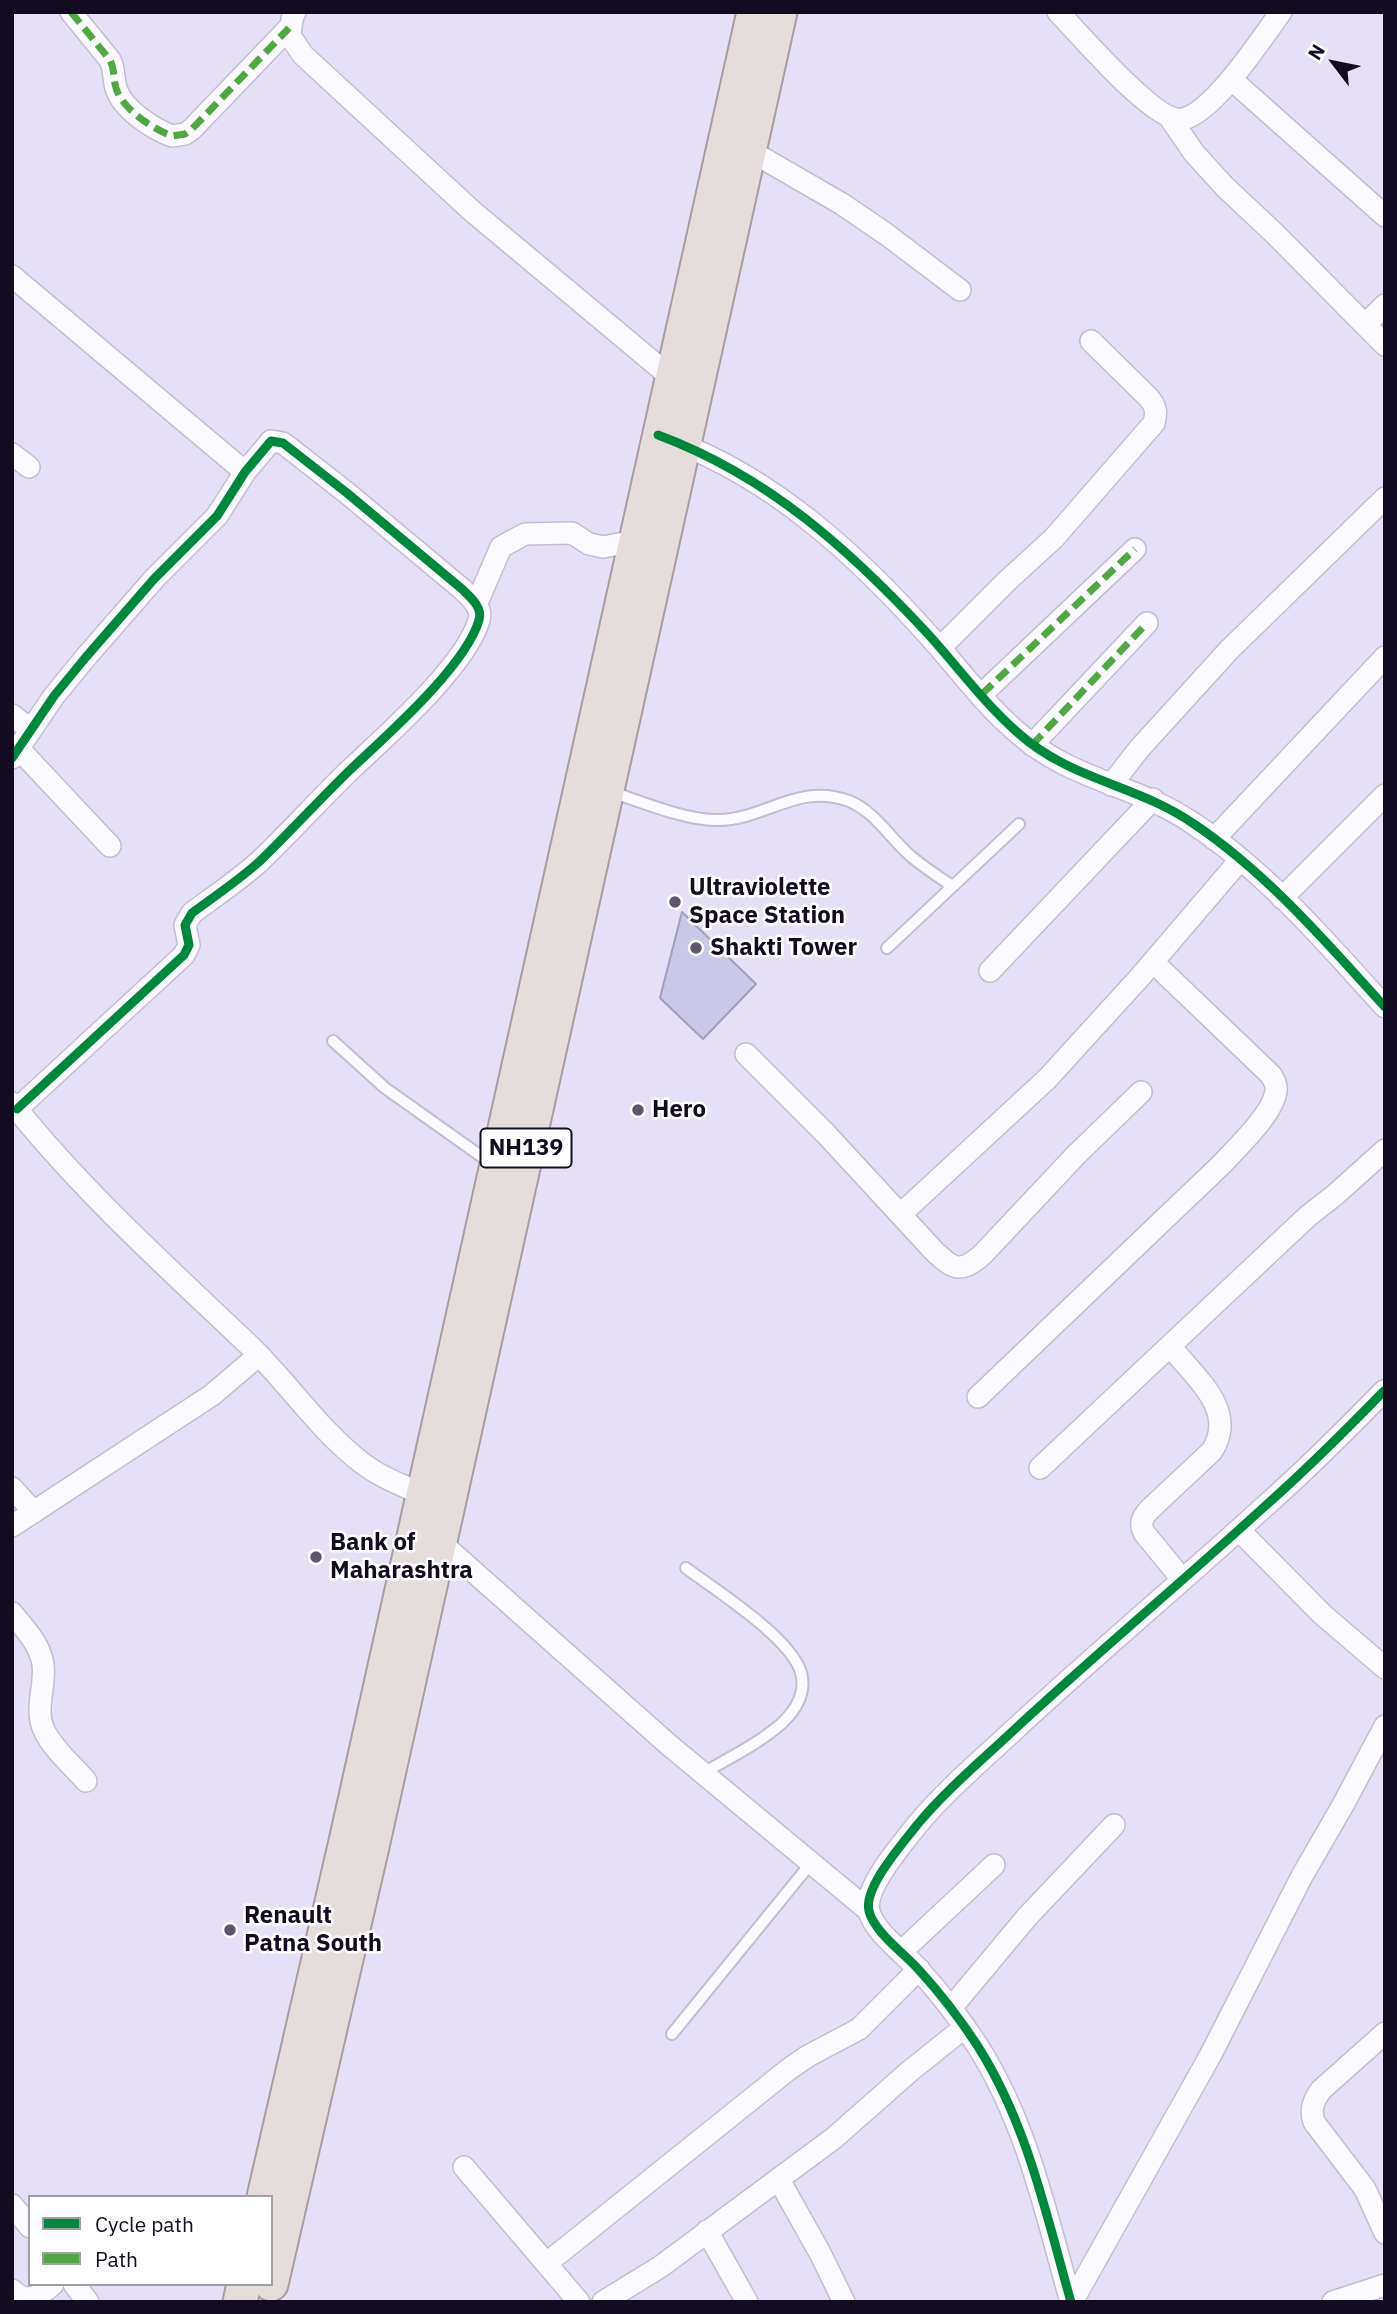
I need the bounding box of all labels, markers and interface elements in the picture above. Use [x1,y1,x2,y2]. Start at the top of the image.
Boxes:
north arrow [1299,28,1369,98]
text: N [1302,40,1330,64]
place label: Ultraviolette Space Station [689,874,845,930]
marker: Ultraviolette Space Station [667,894,683,910]
place label: Shakti Tower [710,934,857,962]
marker: Shakti Tower [688,940,704,956]
place label: Hero [652,1096,706,1124]
marker: Hero [630,1102,646,1118]
road number: NH139 [480,1128,572,1168]
place label: Bank of Maharashtra [330,1529,473,1585]
marker: Bank of Maharashtra [308,1549,324,1565]
place label: Renault Patna South [244,1902,382,1958]
marker: Renault Patna South [222,1922,238,1938]
legend [28,2195,273,2286]
text: Cycle path [95,2210,194,2238]
text: Path [95,2245,138,2273]

